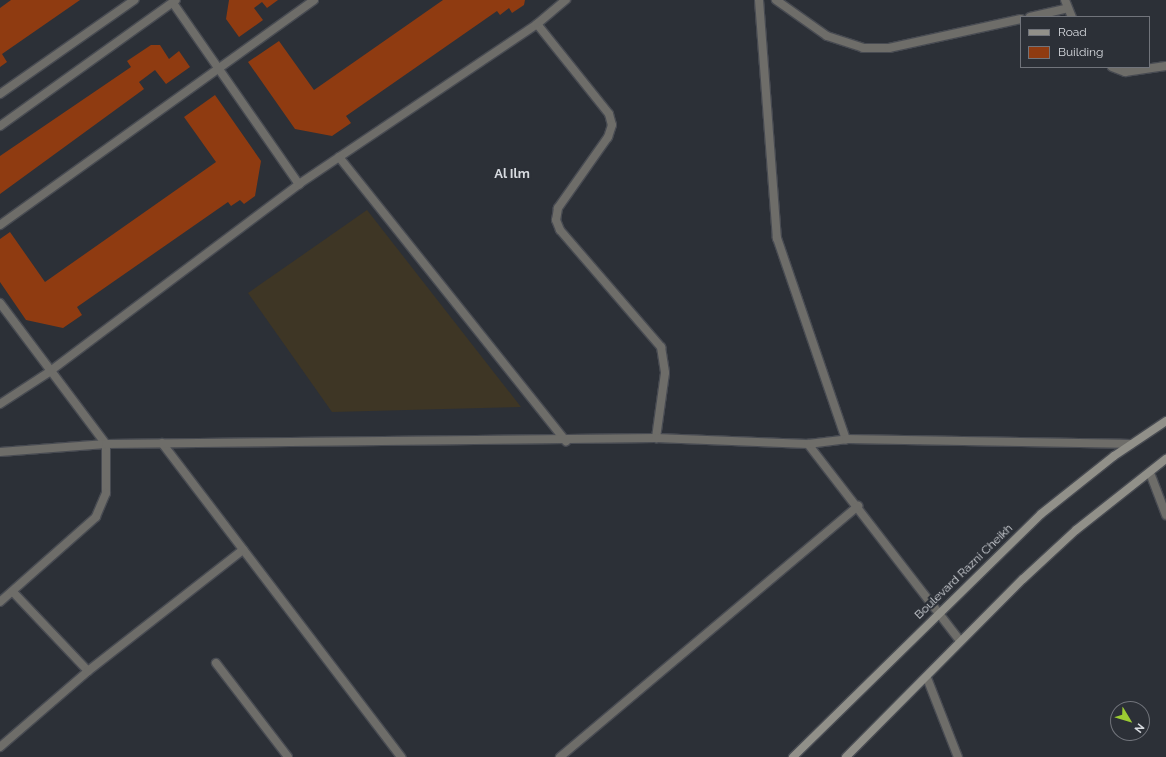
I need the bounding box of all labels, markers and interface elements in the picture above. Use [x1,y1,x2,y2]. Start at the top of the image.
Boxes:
legend [1020,16,1150,68]
text: Road [1058,25,1087,39]
text: Building [1058,45,1104,59]
district label: Al Ilm [494,166,530,182]
street label: Boulevard Razni Cheikh [912,521,1016,623]
north arrow [1110,701,1150,741]
text: N [1131,721,1147,735]

